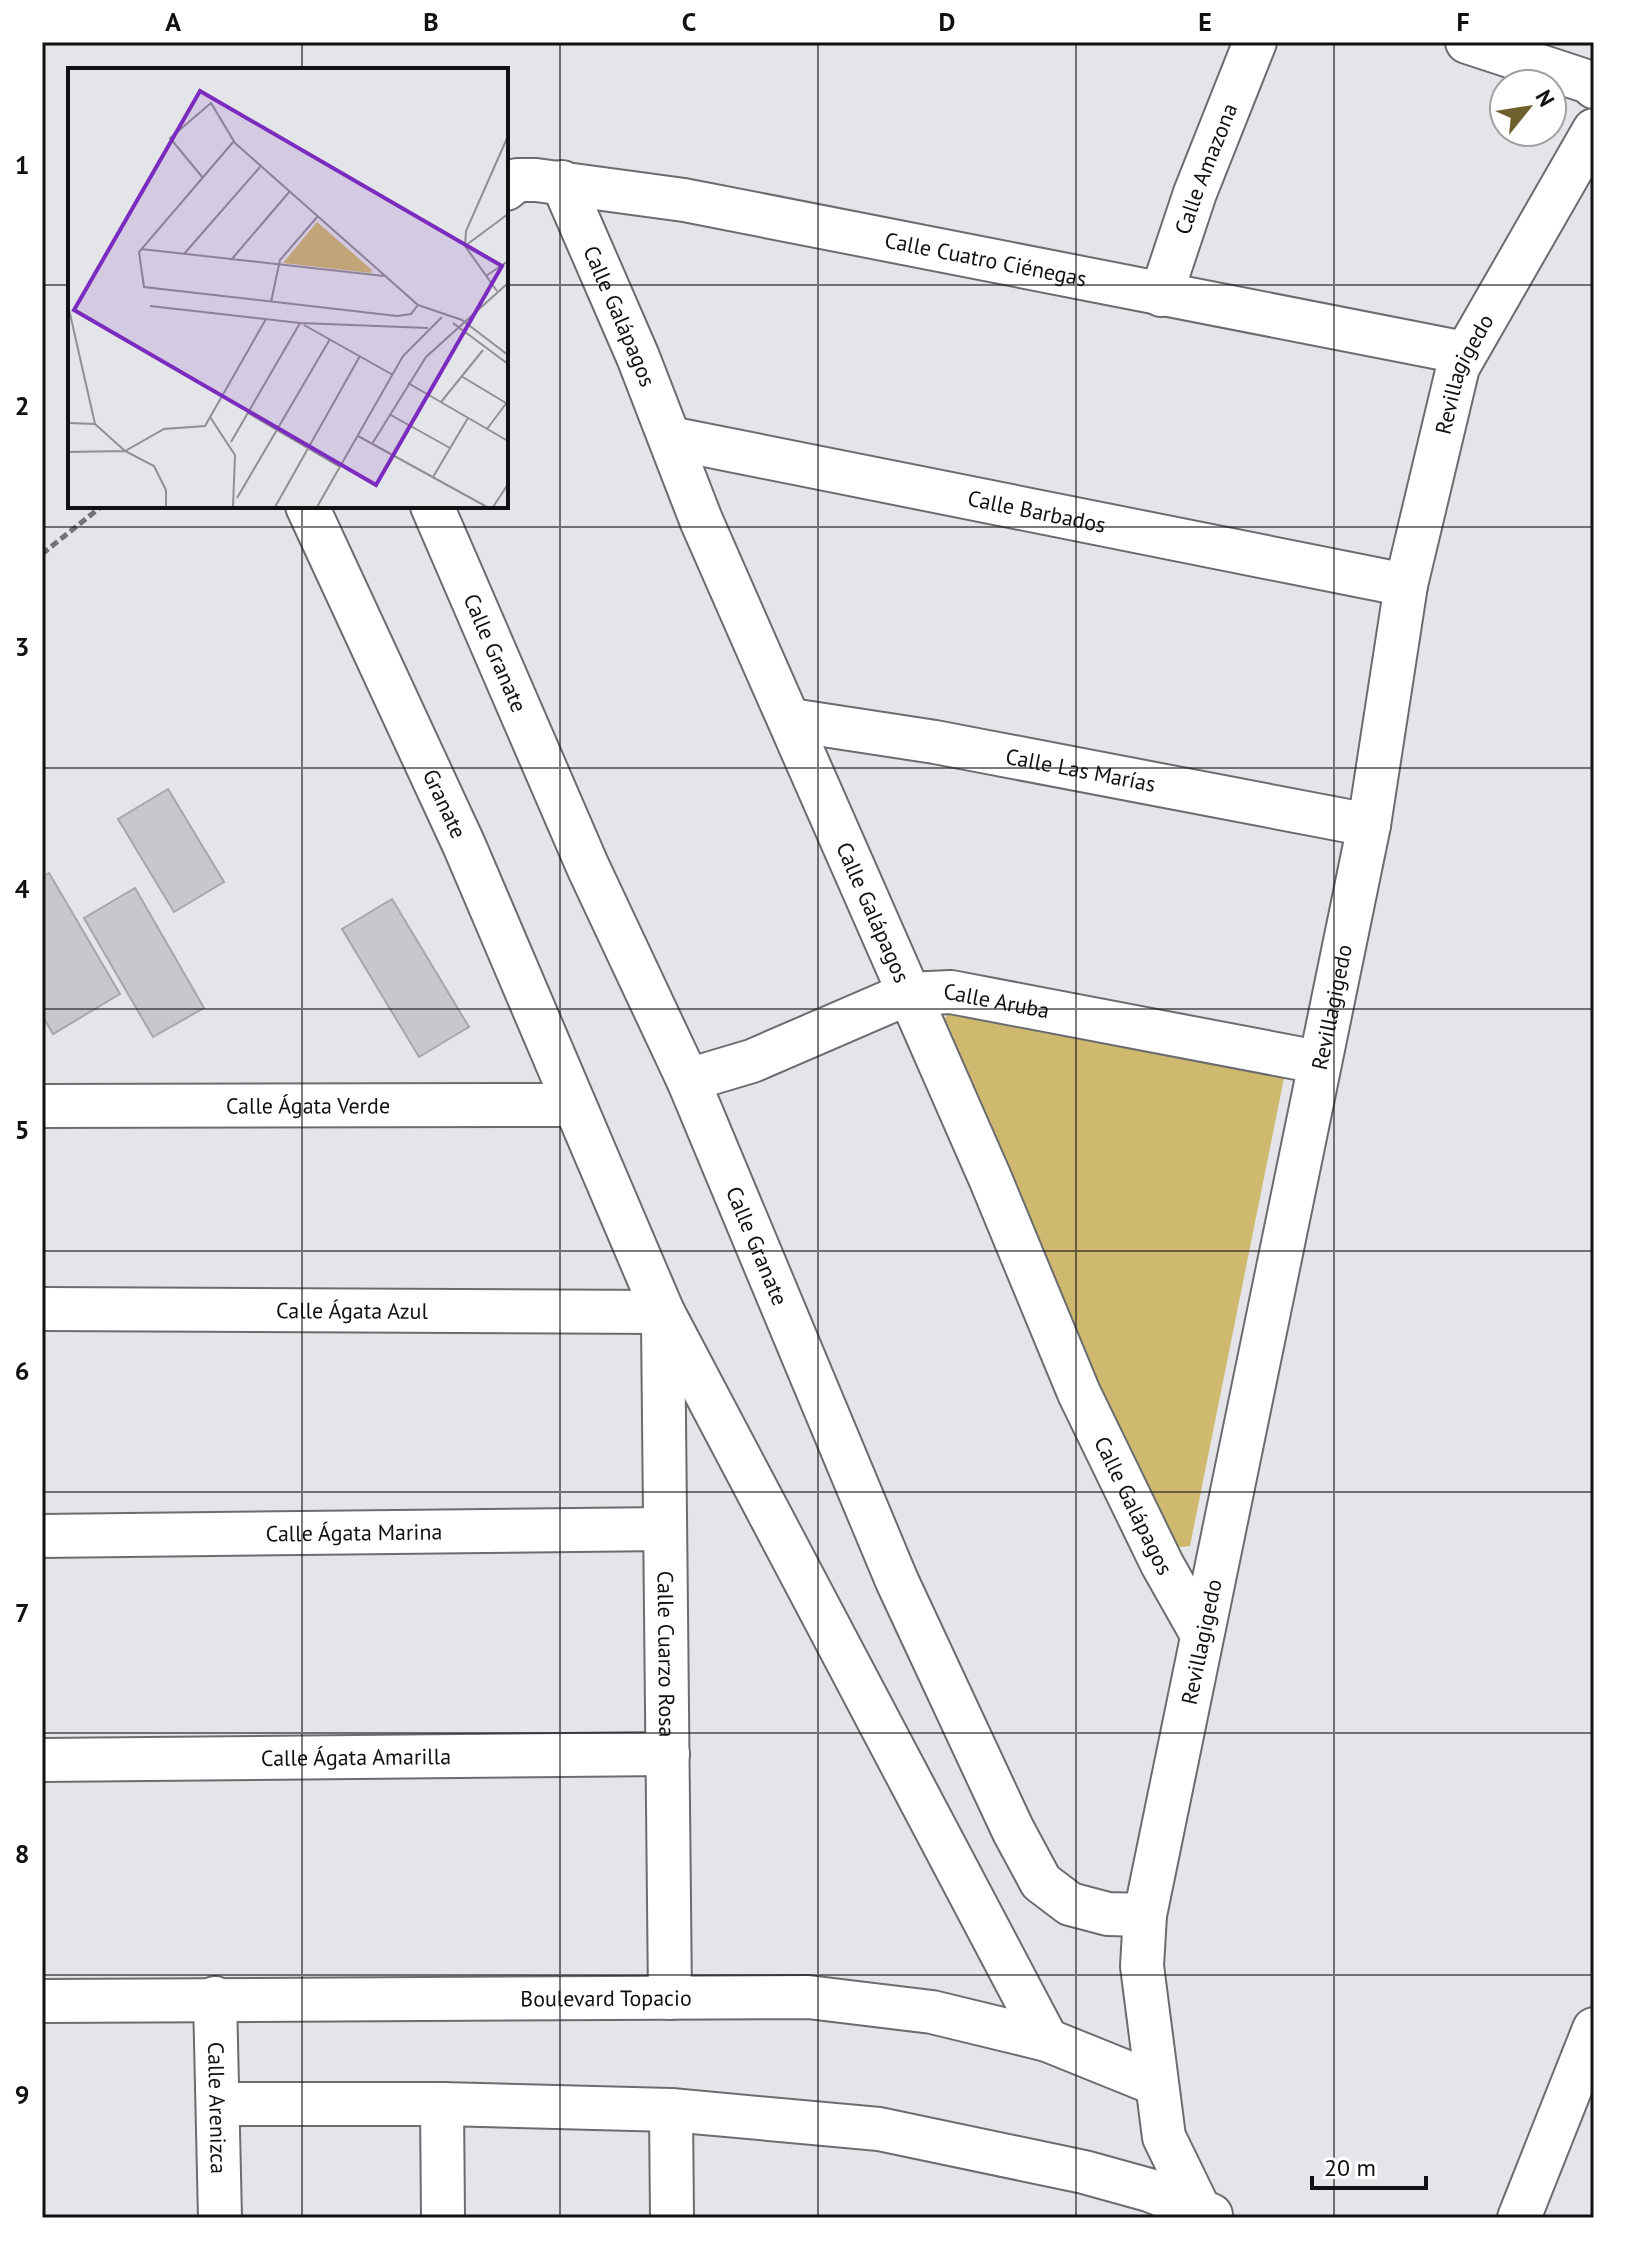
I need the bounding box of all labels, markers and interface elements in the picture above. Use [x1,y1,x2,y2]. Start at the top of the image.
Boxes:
text: A [165,5,181,38]
text: B [423,5,439,38]
text: C [682,5,696,38]
text: D [939,5,955,38]
text: E [1198,5,1212,38]
text: F [1456,5,1470,38]
inset map [68,68,508,508]
north arrow [1488,68,1568,148]
text: N [1530,85,1561,111]
street label: Calle Amazona [1168,99,1243,238]
text: 1 [15,148,29,181]
street label: Calle Cuatro Ciénegas [882,226,1089,293]
street label: Calle Galápagos [577,241,662,390]
street label: Revillagigedo [1428,309,1499,437]
text: 2 [15,389,29,422]
street label: Calle Barbados [965,484,1108,539]
street label: Calle Granate [458,589,533,716]
text: 3 [15,630,29,663]
street label: Calle Las Marías [1003,742,1158,798]
street label: Granate [417,765,473,843]
street label: Calle Galápagos [830,838,916,987]
text: 4 [15,872,30,905]
street label: Revillagigedo [1305,942,1358,1072]
street label: Calle Aruba [943,978,1052,1024]
street label: Calle Ágata Verde [226,1091,390,1120]
text: 5 [15,1113,29,1146]
street label: Calle Granate [720,1182,794,1309]
street label: Calle Ágata Azul [276,1296,429,1325]
text: 6 [15,1354,29,1387]
street label: Calle Galápagos [1088,1432,1179,1580]
street label: Calle Ágata Marina [266,1518,442,1547]
street label: Calle Cuarzo Rosa [652,1570,681,1737]
street label: Revillagigedo [1175,1577,1228,1707]
text: 7 [15,1596,29,1629]
street label: Calle Ágata Amarilla [261,1742,451,1772]
text: 8 [15,1837,29,1870]
street label: Boulevard Topacio [520,1984,692,2013]
street label: Calle Arenizca [202,2042,233,2174]
text: 9 [15,2078,29,2111]
scale bar [1312,2140,1426,2190]
text: 20 m [1324,2152,1376,2183]

